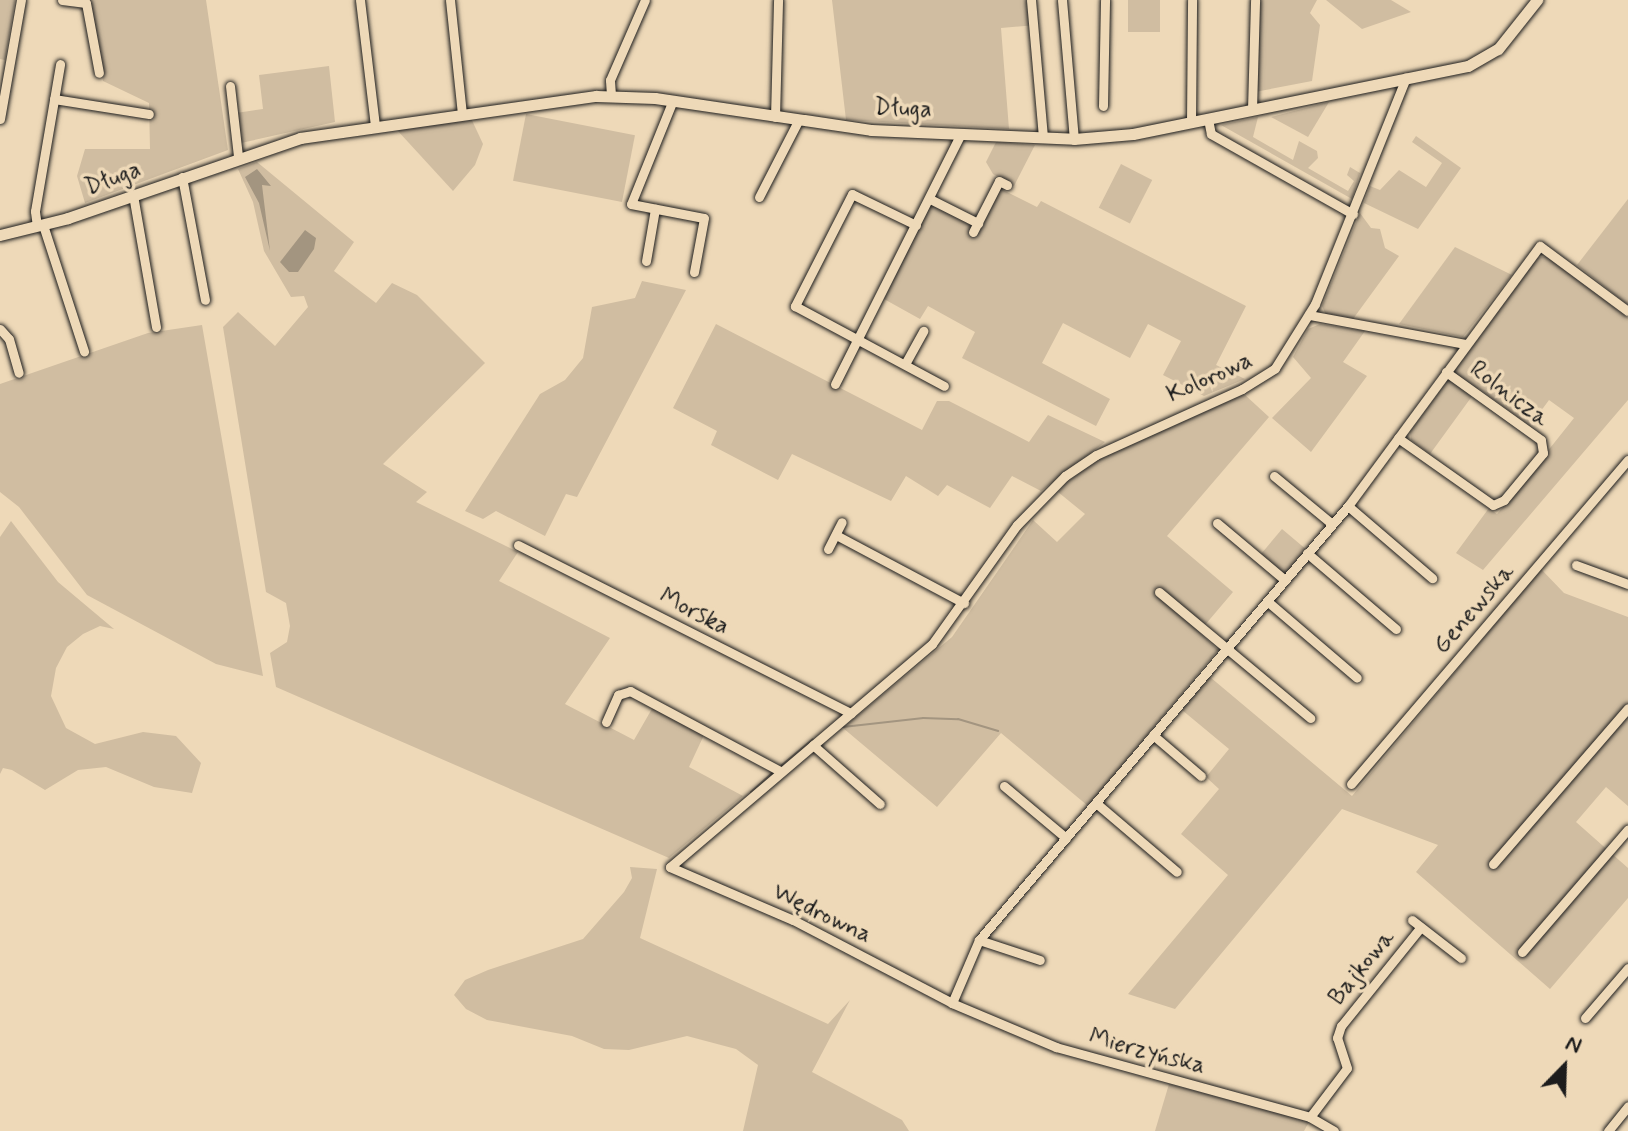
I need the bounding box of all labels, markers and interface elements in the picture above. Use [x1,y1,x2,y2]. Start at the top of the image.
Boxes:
street label: Długa [873,93,933,125]
street label: Długa [81,156,145,202]
street label: Kolorowa [1163,346,1257,410]
street label: Rolnicza [1464,355,1554,433]
street label: Genewska [1427,558,1521,660]
street label: Morska [654,582,734,642]
street label: Wędrowna [768,878,876,950]
street label: Bajkowa [1323,924,1401,1012]
street label: Mierzyńska [1086,1023,1208,1081]
north arrow [1524,1027,1604,1107]
text: N [1561,1029,1586,1061]

